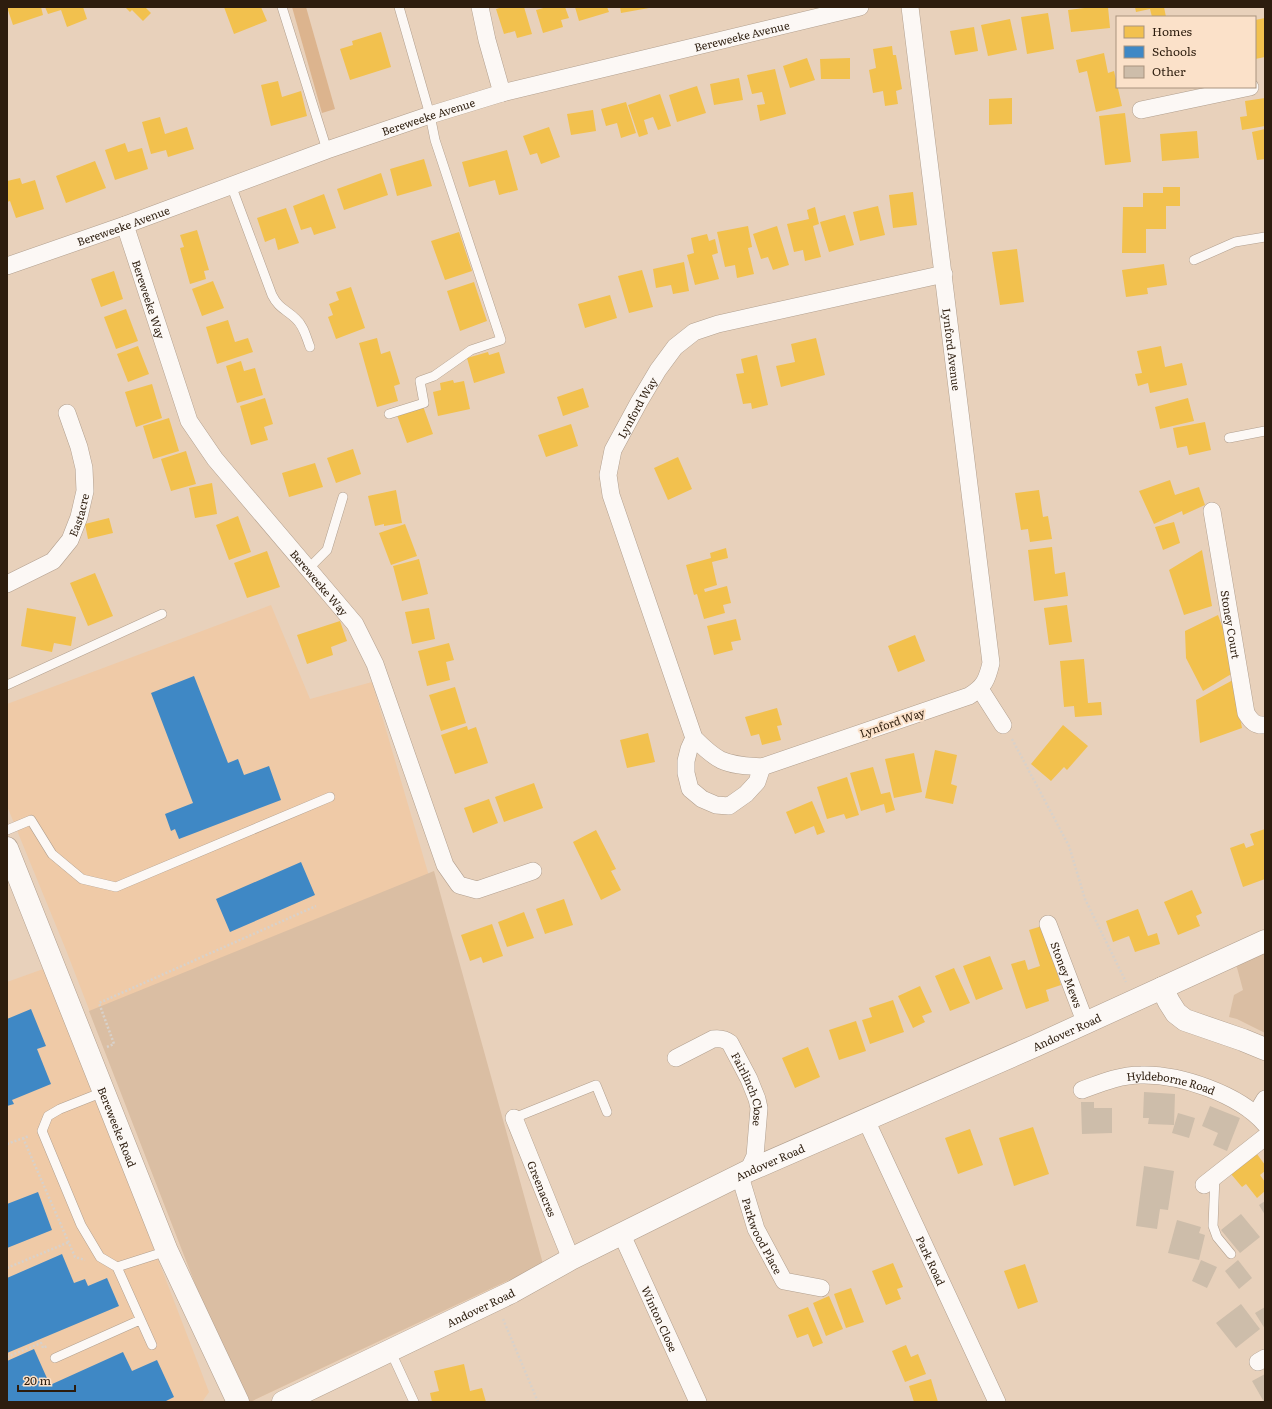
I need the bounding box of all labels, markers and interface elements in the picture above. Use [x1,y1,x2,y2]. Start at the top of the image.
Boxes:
street label: Bereweeke Avenue [693,16,791,55]
legend [1116,16,1256,88]
text: Homes [1152,22,1192,40]
text: Schools [1152,42,1197,60]
text: Other [1152,62,1186,80]
street label: Bereweeke Avenue [379,94,477,139]
street label: Bereweeke Avenue [75,201,172,249]
street label: Bereweeke Way [129,258,170,341]
street label: Lynford Avenue [939,307,965,392]
street label: Lynford Way [613,373,661,441]
street label: Eastacre [64,492,92,539]
street label: Bereweeke Way [287,546,353,619]
street label: Stoney Court [1217,589,1245,660]
street label: Lynford Way [857,703,927,741]
street label: Stoney Mews [1047,939,1087,1010]
street label: Andover Road [1030,1009,1104,1054]
street label: Fairlinch Close [728,1049,767,1127]
street label: Hyldeborne Road [1126,1067,1218,1098]
street label: Bereweeke Road [95,1084,141,1170]
street label: Andover Road [733,1139,807,1184]
street label: Greenacres [524,1158,561,1219]
street label: Parkwood Place [739,1195,787,1277]
street label: Park Road [913,1233,950,1288]
street label: Winton Close [638,1283,682,1355]
street label: Andover Road [444,1284,517,1330]
scale bar [18,1367,75,1393]
text: 20 m [24,1371,51,1389]

